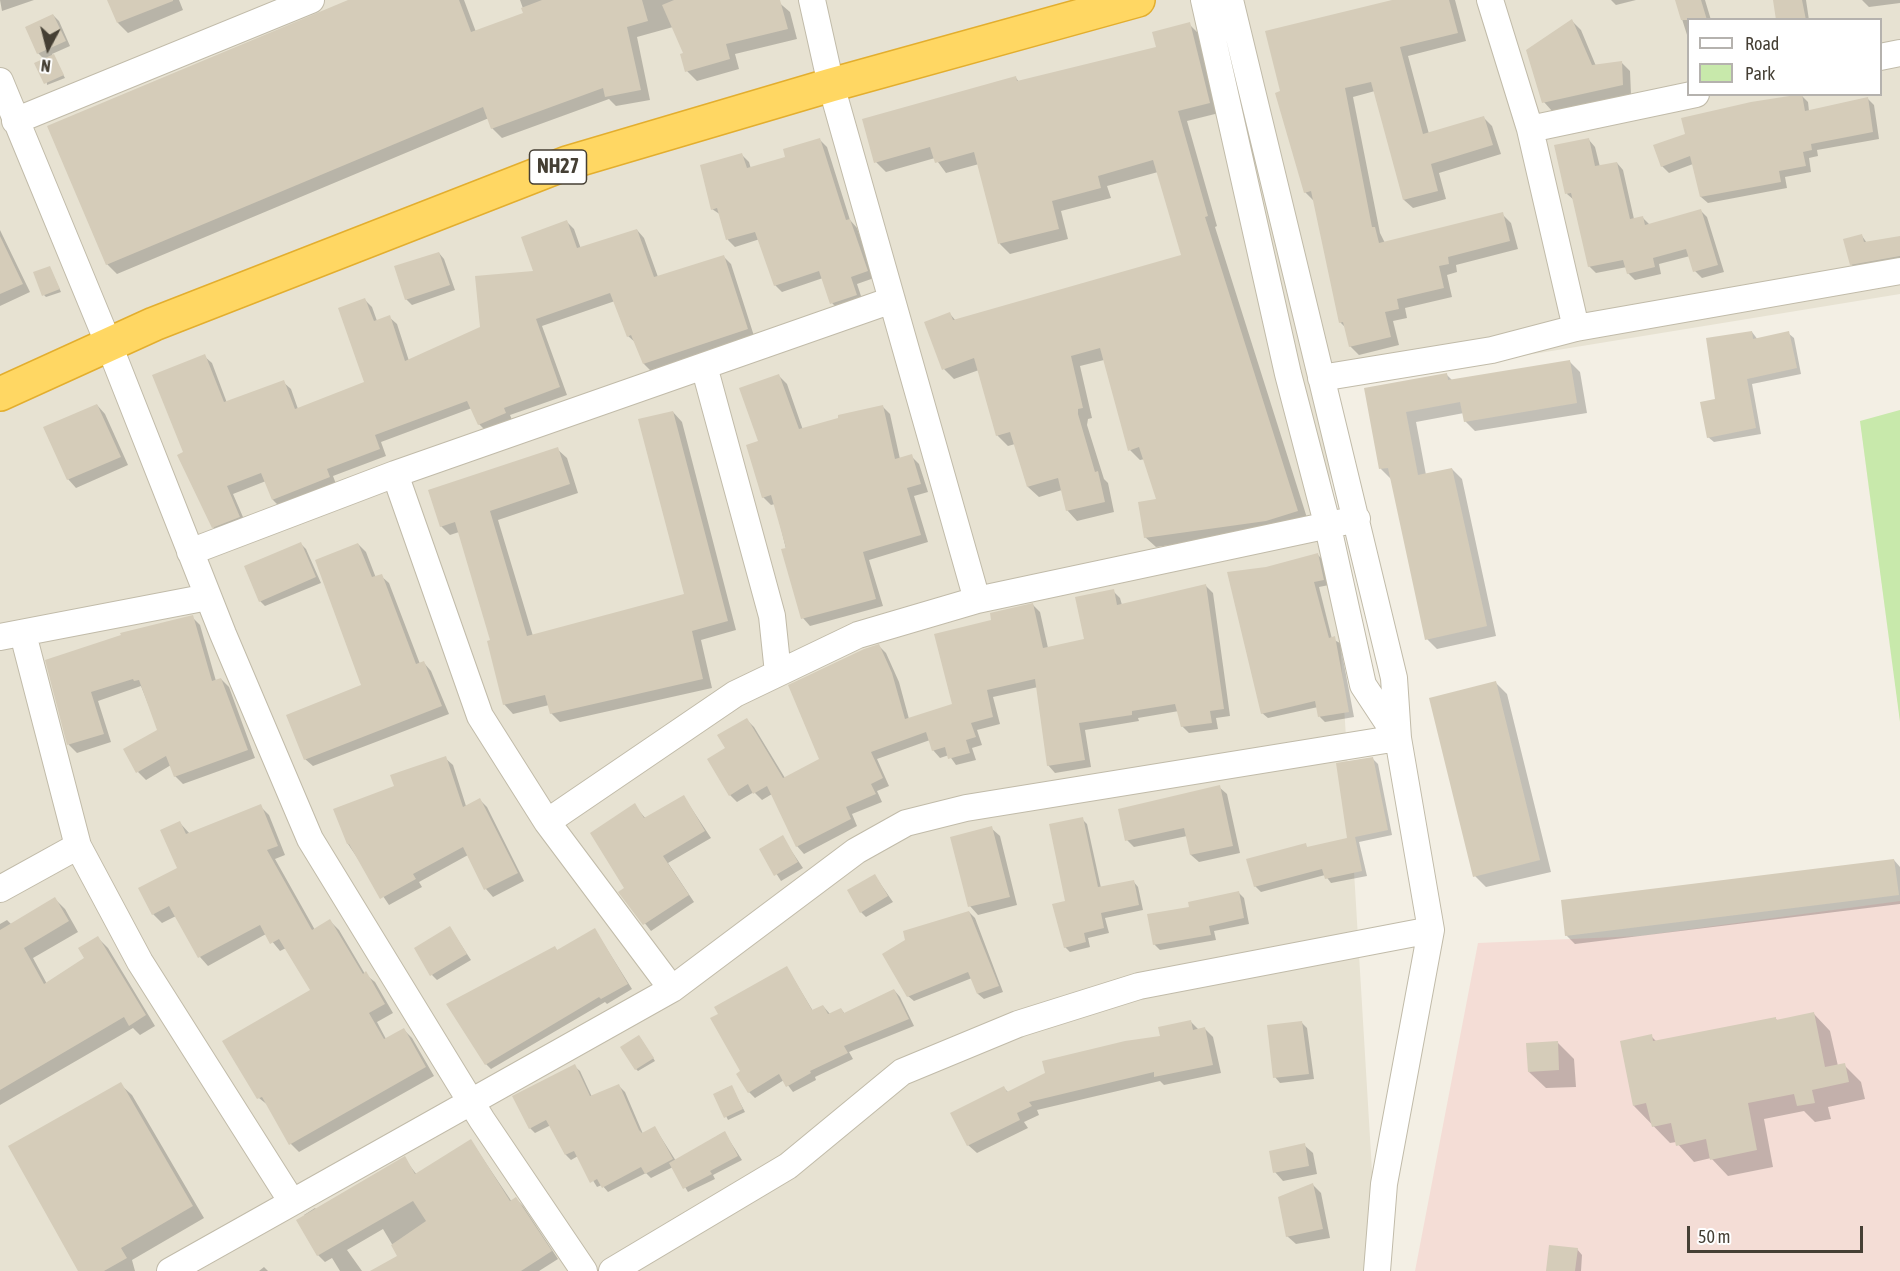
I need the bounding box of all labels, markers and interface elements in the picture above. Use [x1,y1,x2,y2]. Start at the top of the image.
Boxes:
north arrow [18,18,78,78]
legend [1687,18,1882,96]
text: Road [1745,33,1779,54]
text: N [40,56,52,75]
text: Park [1745,63,1775,84]
road number: NH27 [530,150,586,184]
scale bar [1690,1214,1866,1252]
text: 50 m [1698,1226,1730,1247]

